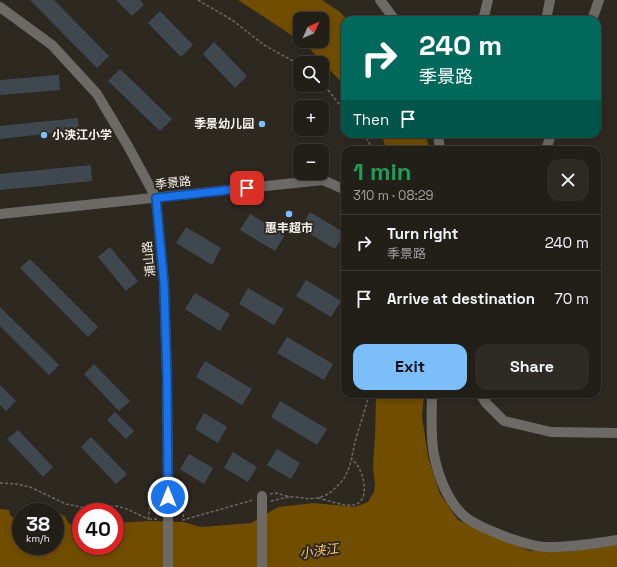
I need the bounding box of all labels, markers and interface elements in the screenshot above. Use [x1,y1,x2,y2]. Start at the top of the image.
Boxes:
north arrow [293,12,329,48]
map controls [293,12,329,180]
text: 240 m [419,27,502,63]
icon: right [353,32,405,84]
button: search [293,56,329,92]
text: 季景路 [419,65,473,88]
button: + [293,100,329,136]
icon: arrive [397,108,419,130]
text: Then [353,110,389,129]
place label: 季景幼儿园 [194,116,254,132]
marker: 季景幼儿园 [257,119,267,129]
place label: 小浃江小学 [52,127,112,143]
marker: 小浃江小学 [39,130,49,140]
button: − [293,144,329,180]
text: 1 min [353,156,412,187]
button: close [547,159,589,201]
pin [230,171,264,205]
street label: 季景路 [154,173,192,193]
icon: arrive [236,177,258,199]
text: 310 m · 08:29 [353,187,434,204]
marker: 惠丰超市 [284,209,294,219]
place label: 惠丰超市 [265,220,313,236]
text: Turn right [387,224,458,243]
icon: right [353,232,375,254]
text: 240 m [545,233,589,252]
street label: 浦山路 [139,240,159,278]
text: 季景路 [387,245,426,262]
icon: arrive [353,288,375,310]
text: Arrive at destination [387,289,535,308]
text: 70 m [554,289,589,308]
button: Exit [353,344,467,390]
button: Share [475,344,589,390]
position arrow [147,476,189,518]
speed limit sign: 40 [72,503,124,555]
text: 38 [26,511,50,537]
text: km/h [26,532,50,545]
water label: 小浃江 [298,540,341,562]

